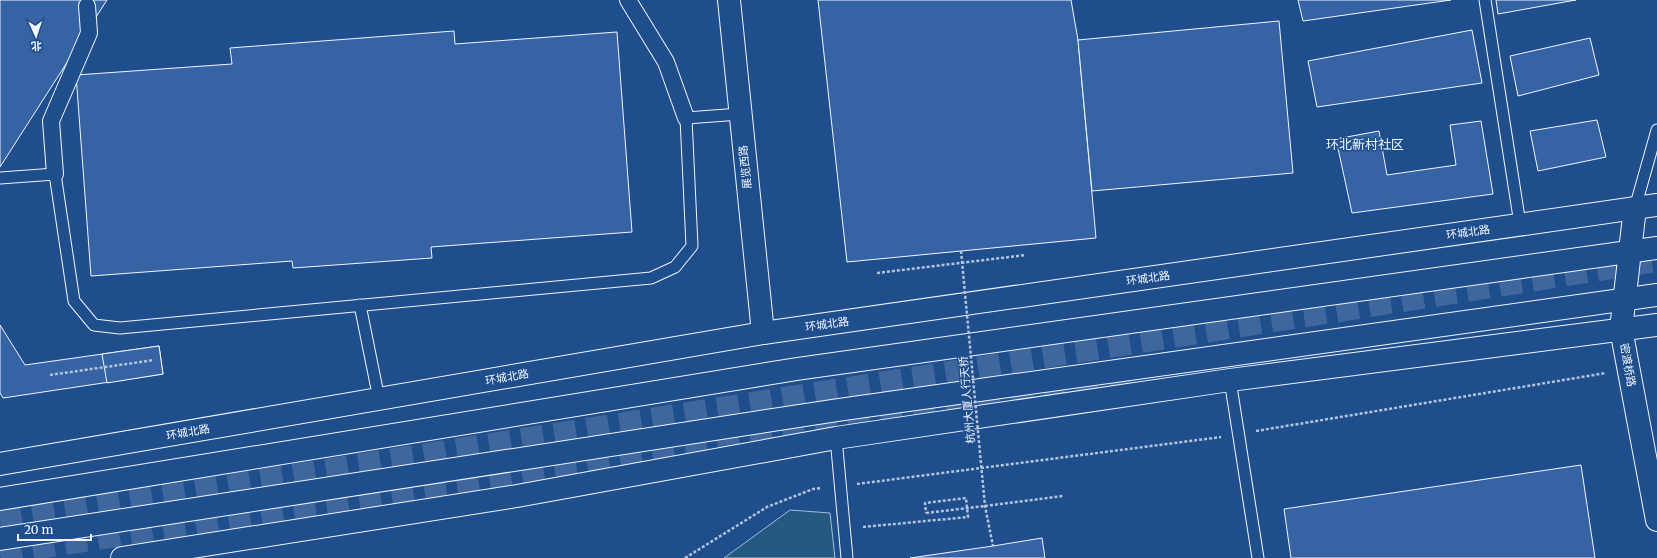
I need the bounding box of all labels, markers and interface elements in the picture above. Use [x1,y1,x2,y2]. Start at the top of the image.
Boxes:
north arrow [16,16,56,56]
text: 北 [31,39,42,53]
district label: 环北新村社区 [1326,136,1404,153]
street label: 展览西路 [736,144,754,190]
street label: 环城北路 [1445,222,1491,242]
street label: 环城北路 [1125,268,1171,288]
street label: 环城北路 [804,314,850,334]
street label: 密渡桥路 [1617,342,1639,388]
street label: 杭州大厦人行天桥 [956,356,978,444]
street label: 环城北路 [484,366,530,388]
street label: 环城北路 [165,421,211,443]
scale bar [18,516,91,542]
text: 20 m [24,522,53,537]

